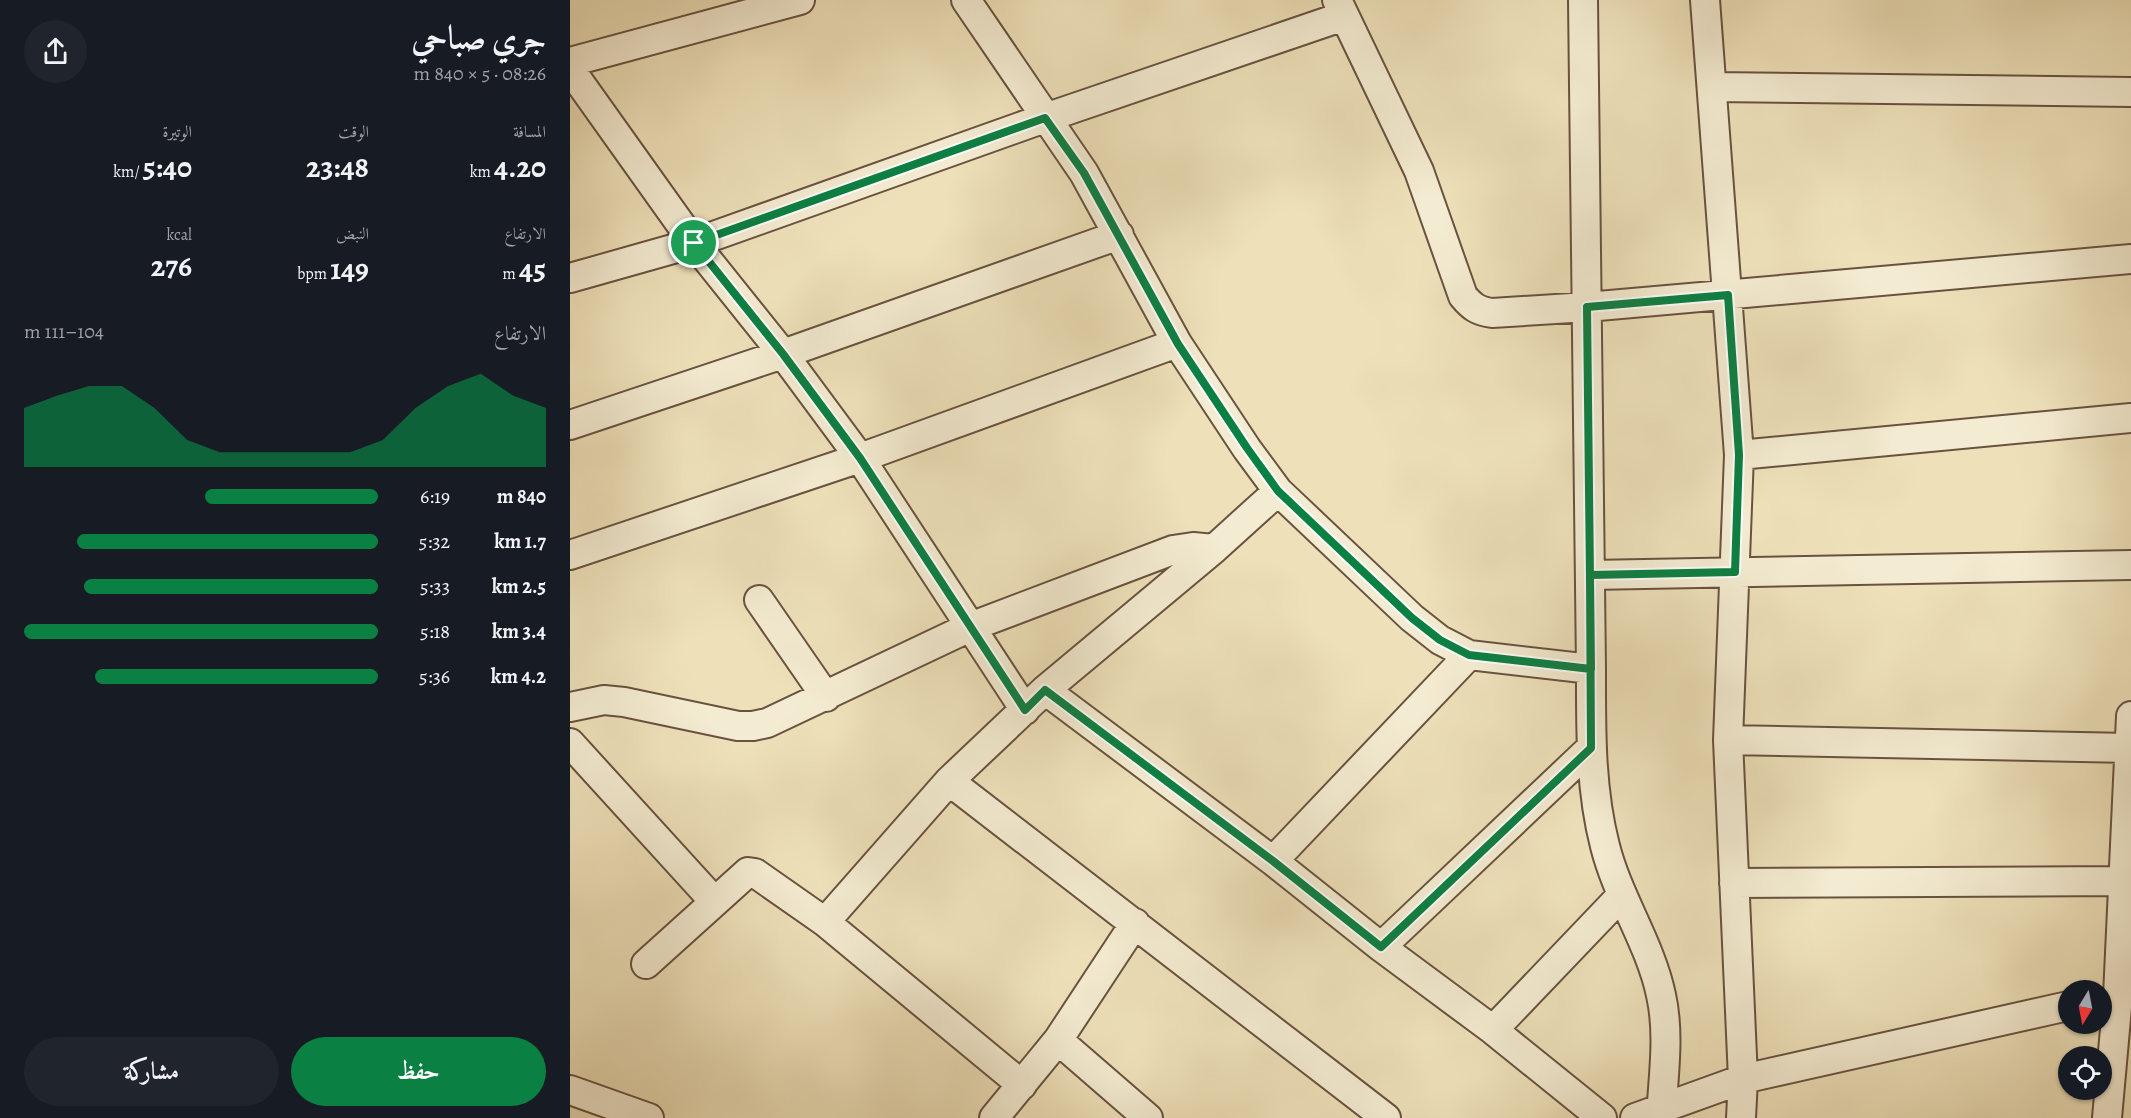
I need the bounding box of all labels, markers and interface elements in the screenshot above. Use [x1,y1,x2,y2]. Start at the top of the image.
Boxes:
text: جري صباحي [411,15,546,60]
button: share [24,20,87,83]
text: 08:26 · 5 × 840 m [414,60,546,87]
text: الوتيرة [162,121,192,143]
text: الوقت [338,121,369,143]
text: المسافة [513,121,546,143]
text: 5:40 [143,147,192,187]
text: 23:48 [306,147,369,187]
text: 4.20 [494,147,546,187]
text: /km [113,161,143,183]
text: km [470,161,494,183]
pin [668,217,719,268]
text: النبض [336,223,369,245]
text: الارتفاع [504,223,546,245]
text: kcal [166,224,192,246]
icon: arrive [677,226,710,259]
text: 276 [151,246,192,286]
text: 149 [330,249,369,289]
text: 45 [519,249,546,289]
text: bpm [297,263,330,285]
text: m [503,263,519,285]
text: 104–111 m [24,318,104,345]
text: الارتفاع [494,320,546,347]
text: 6:19 [420,483,450,510]
text: 840 m [497,483,546,510]
text: 5:32 [419,528,450,555]
text: 1.7 km [494,528,546,555]
text: 5:33 [420,573,450,600]
text: 2.5 km [492,573,546,600]
text: 5:18 [420,618,450,645]
text: 3.4 km [492,618,546,645]
text: 5:36 [419,663,450,690]
text: 4.2 km [491,663,546,690]
north arrow [2058,980,2112,1034]
map controls [2058,980,2112,1100]
button: مشاركة [24,1037,279,1106]
button: حفظ [291,1037,546,1106]
button: locate [2058,1046,2112,1100]

